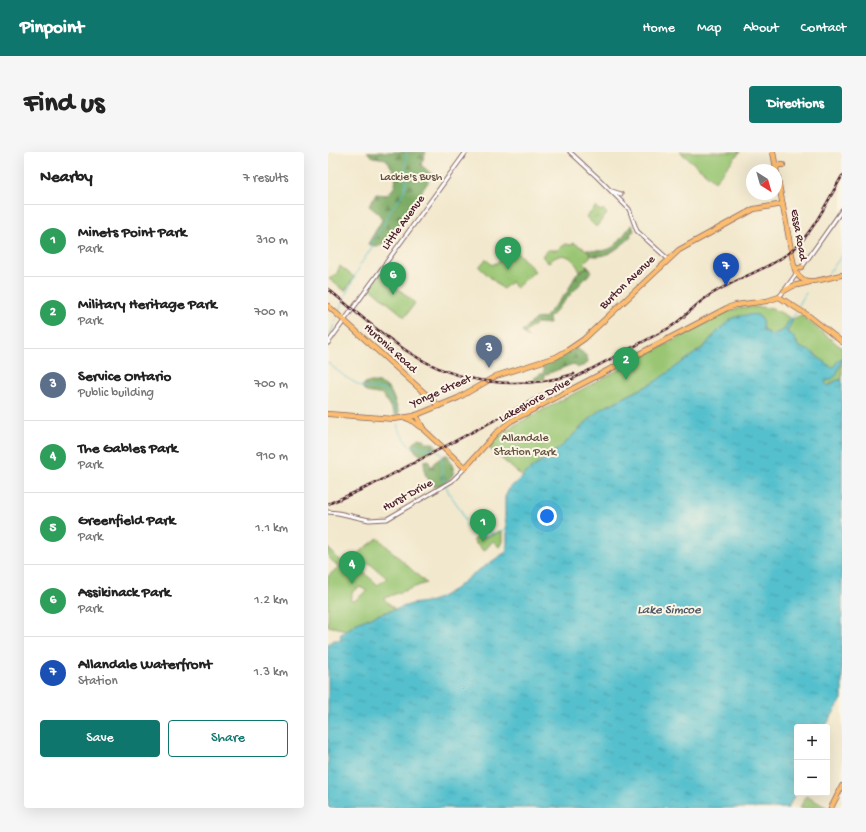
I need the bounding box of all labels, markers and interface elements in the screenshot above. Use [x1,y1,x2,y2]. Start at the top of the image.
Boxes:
text: Pinpoint [20,17,84,40]
text: Home [643,20,675,37]
text: Map [697,20,721,37]
text: About [743,20,779,37]
text: Contact [801,20,846,37]
button: Directions [749,86,842,123]
text: Find us [24,88,104,121]
north arrow [746,164,782,200]
text: Nearby [40,168,93,188]
text: 7 results [243,171,288,186]
park label: Lackie's Bush [380,171,443,185]
street label: Little Avenue [379,192,429,253]
street label: Essa Road [787,208,810,263]
text: Minets Point Park [78,224,186,242]
text: 1 [50,233,56,248]
text: 310 m [256,233,288,248]
pin: 5 [495,237,521,270]
text: Park [78,242,103,257]
street label: Burton Avenue [597,252,659,314]
pin: 7 [713,253,739,286]
pin: 6 [380,262,406,295]
text: Military Heritage Park [78,296,217,314]
text: 2 [50,305,56,320]
text: 700 m [254,305,288,320]
text: Park [78,314,103,329]
street label: Huronia Road [360,321,420,377]
pin: 3 [476,335,502,368]
pin: 2 [613,347,639,380]
text: Service Ontario [78,368,171,386]
street label: Yonge Street [407,372,475,412]
street label: Lakeshore Drive [497,375,574,426]
text: 3 [50,377,56,392]
text: 700 m [254,377,288,392]
text: Public building [78,386,154,401]
park label: Allandale Station Park [494,432,558,460]
text: The Gables Park [78,440,178,458]
text: 4 [50,449,56,464]
text: 910 m [257,449,288,464]
text: Park [78,458,103,473]
street label: Hurst Drive [381,476,436,515]
your location [537,506,557,526]
pin: 1 [470,509,496,542]
text: Greenfield Park [78,512,175,530]
text: 5 [50,521,56,536]
text: 1.1 km [255,521,288,536]
text: Park [78,530,103,545]
pin: 4 [339,551,365,584]
text: Assikinack Park [78,584,170,602]
text: 6 [50,593,56,608]
text: 1.2 km [254,593,288,608]
text: Park [78,602,103,617]
water label: Lake Simcoe [637,603,702,618]
text: Allandale Waterfront [78,656,212,674]
text: 7 [50,665,56,680]
text: 1.3 km [254,665,288,680]
text: Station [78,674,118,689]
button: Save [40,720,160,757]
button: Share [168,720,288,757]
map controls [794,724,830,796]
button: + [794,724,830,760]
button: − [794,760,830,796]

